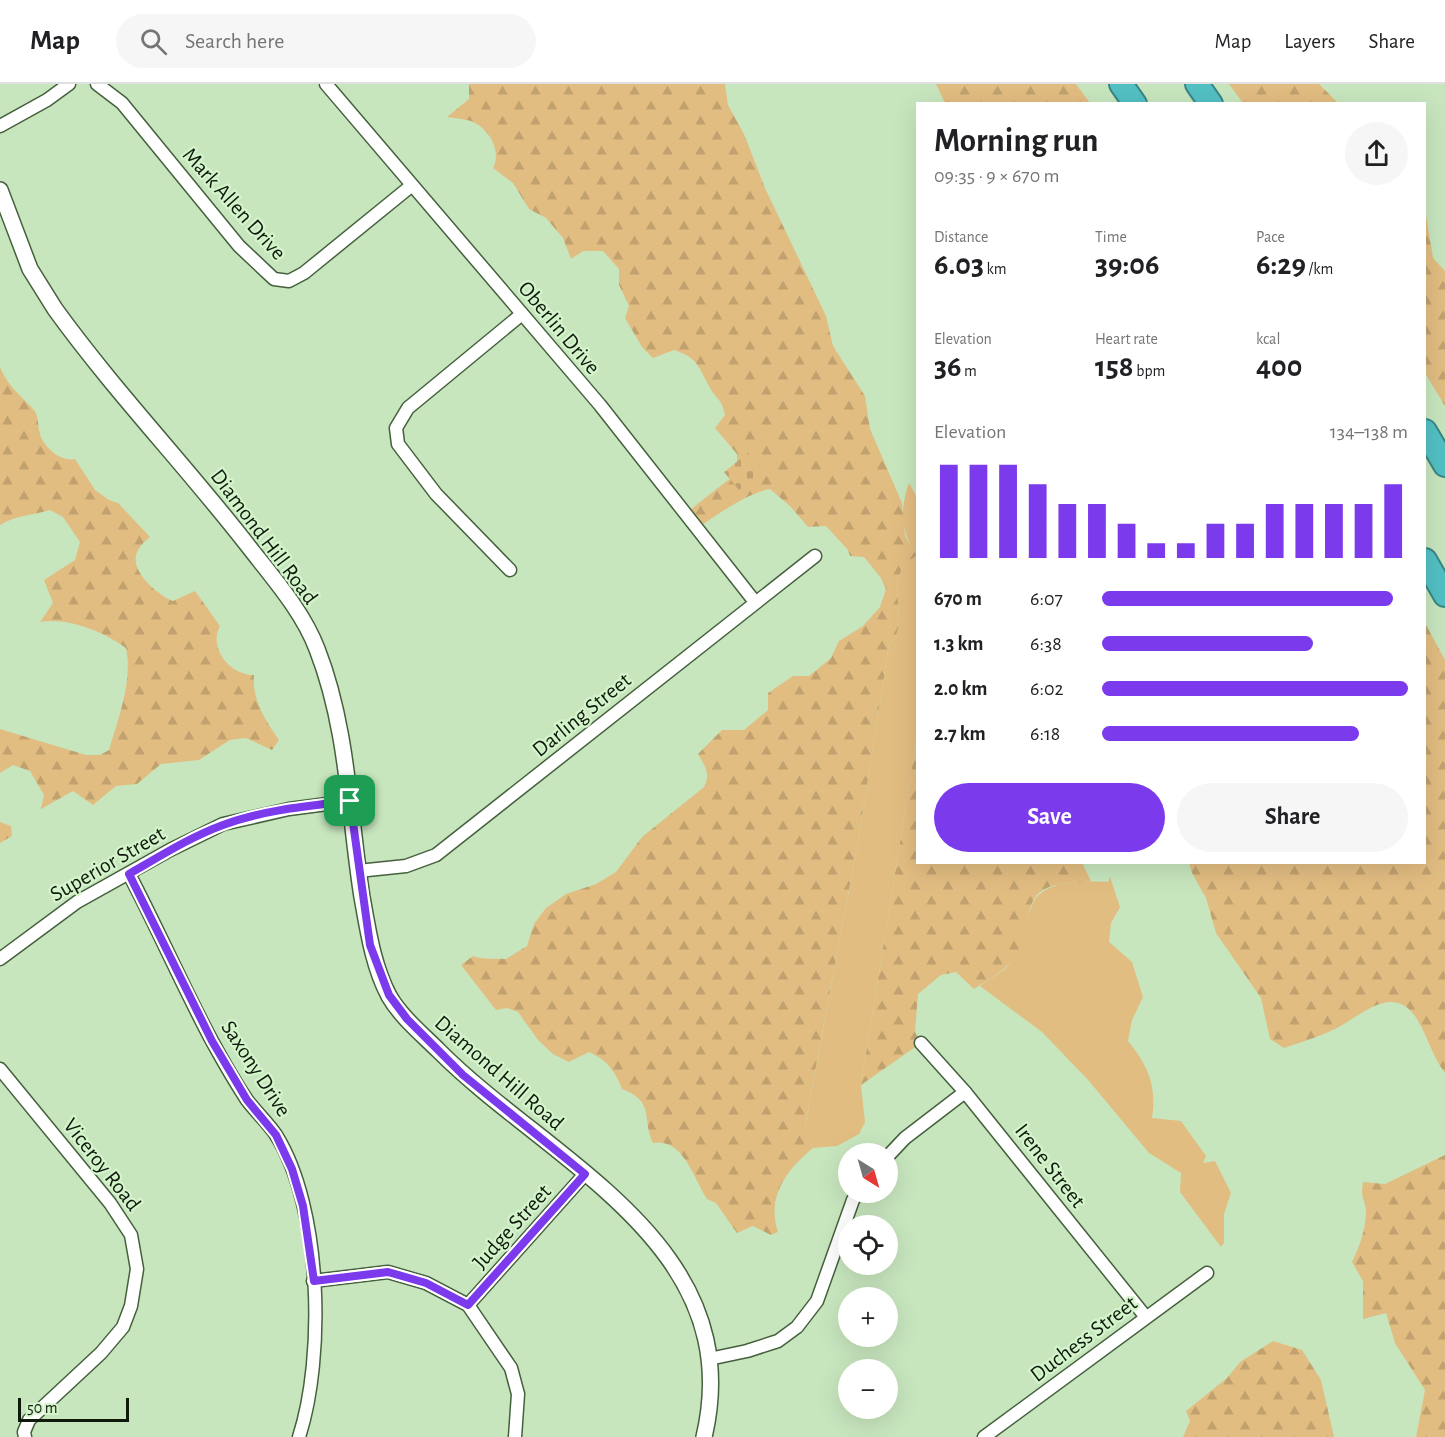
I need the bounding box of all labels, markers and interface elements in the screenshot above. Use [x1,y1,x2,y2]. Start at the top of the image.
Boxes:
search box [116,14,536,68]
icon: search [137,25,170,58]
text: Map [30,27,80,55]
text: Search here [185,30,284,52]
text: Map [1215,31,1251,52]
text: Layers [1284,31,1335,52]
text: Share [1368,31,1415,52]
button: share [1345,122,1408,185]
text: Morning run [934,125,1098,158]
street label: Mark Allen Drive [178,143,290,264]
text: 09:35 · 9 × 670 m [934,166,1060,186]
text: Distance [934,229,988,245]
text: Time [1095,229,1127,245]
text: Pace [1256,229,1285,245]
text: 6.03 [934,250,984,280]
text: 39:06 [1095,250,1159,280]
text: 6:29 [1256,250,1306,280]
text: km [984,261,1007,277]
text: /km [1306,261,1333,277]
street label: Oberlin Drive [514,277,604,378]
text: Elevation [934,331,992,347]
text: Heart rate [1095,331,1158,347]
text: kcal [1256,331,1280,347]
text: 36 [934,352,961,382]
text: 158 [1095,352,1134,382]
text: 400 [1256,352,1302,382]
text: m [961,363,977,379]
text: bpm [1134,363,1165,379]
text: Elevation [934,422,1006,442]
text: 134–138 m [1330,422,1408,442]
street label: Diamond Hill Road [206,465,322,608]
text: 670 m [934,589,982,609]
text: 6:07 [1030,589,1063,609]
text: 1.3 km [934,634,983,654]
text: 6:38 [1030,634,1062,654]
street label: Darling Street [528,669,635,761]
text: 2.0 km [934,679,987,699]
text: 6:02 [1030,679,1064,699]
text: 2.7 km [934,724,986,744]
text: 6:18 [1030,724,1060,744]
pin [324,775,375,826]
button: Save [934,783,1165,852]
button: Share [1177,783,1408,852]
icon: arrive [333,784,366,817]
street label: Superior Street [46,822,169,906]
street label: Diamond Hill Road [431,1011,568,1134]
street label: Saxony Drive [217,1017,295,1121]
street label: Viceroy Road [59,1114,145,1215]
street label: Irene Street [1011,1120,1090,1212]
north arrow [838,1143,898,1203]
map controls [838,1143,898,1419]
street label: Judge Street [468,1180,555,1273]
button: locate [838,1215,898,1275]
button: + [838,1287,898,1347]
street label: Duchess Street [1026,1292,1141,1386]
button: − [838,1359,898,1419]
scale bar [18,1395,129,1422]
text: 50 m [27,1400,58,1416]

